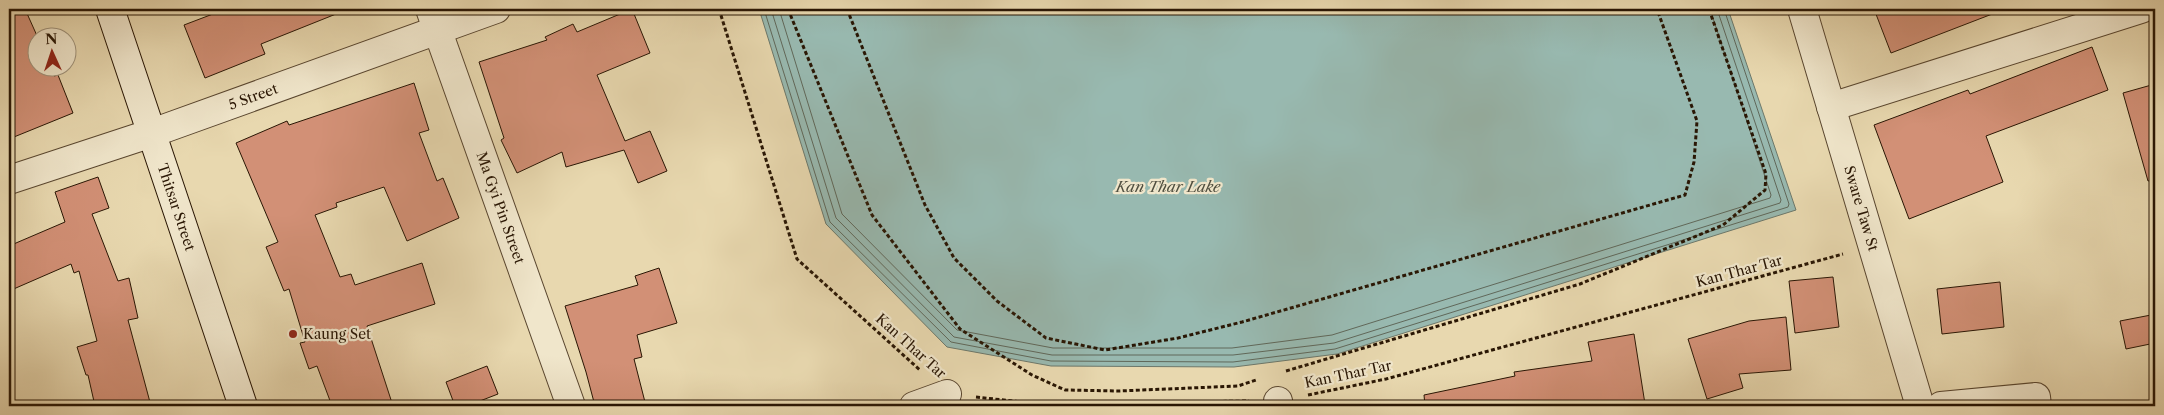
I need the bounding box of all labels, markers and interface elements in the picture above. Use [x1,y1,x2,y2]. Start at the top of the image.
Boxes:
north arrow [28,28,78,78]
text: N [45,30,58,48]
street label: 5 Street [226,79,280,114]
street label: Ma Gyi Pin Street [472,149,529,266]
street label: Thitsar Street [153,161,199,253]
street label: Sware Taw St [1840,164,1882,253]
water label: Kan Thar Lake [1115,177,1221,196]
street label: Kan Thar Tar [1694,251,1784,291]
street label: Kan Thar Tar [872,310,950,382]
place label: Kaung Set [303,325,371,343]
marker: Kaung Set [287,328,299,340]
street label: Kan Thar Tar [1303,356,1393,392]

